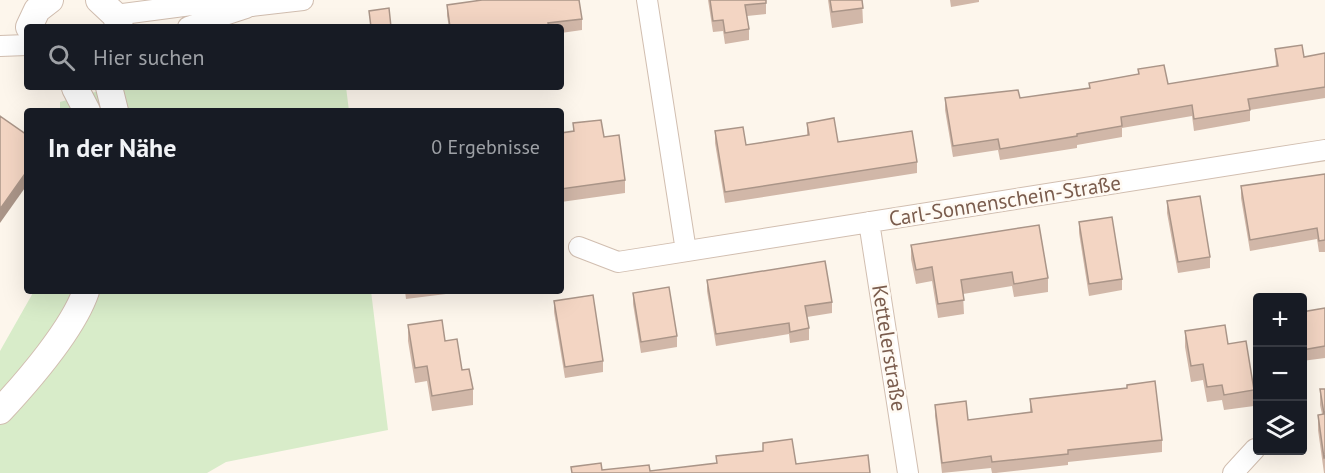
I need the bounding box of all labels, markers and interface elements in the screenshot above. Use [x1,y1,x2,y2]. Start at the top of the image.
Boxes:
search box [24,24,564,90]
icon: search [45,41,78,74]
text: Hier suchen [93,43,205,71]
text: In der Nähe [48,131,176,164]
text: 0 Ergebnisse [431,134,540,160]
street label: Carl-Sonnenschein-Straße [887,169,1123,232]
street label: Kettelerstraße [866,283,913,413]
map controls [1253,293,1307,455]
button: + [1253,293,1307,347]
button: − [1253,347,1307,401]
button: layers [1253,401,1307,455]

